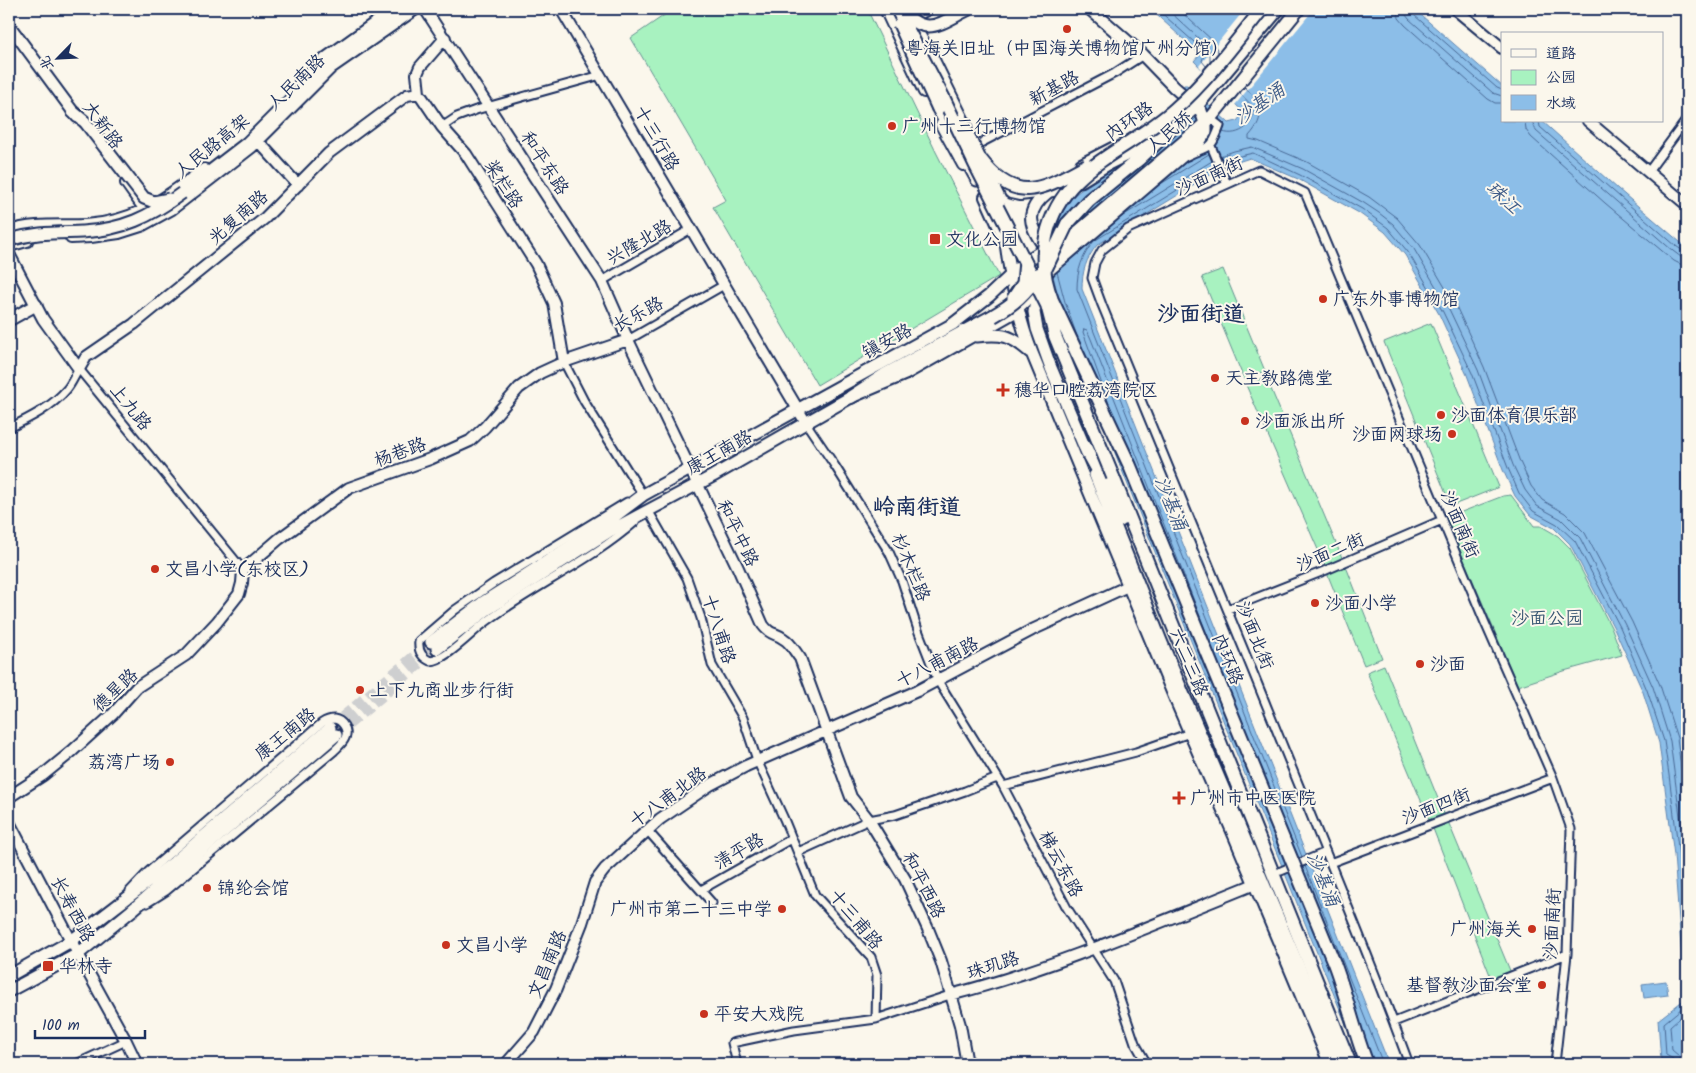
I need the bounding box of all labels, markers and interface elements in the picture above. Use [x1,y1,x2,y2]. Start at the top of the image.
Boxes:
marker: 粤海关旧址（中国海关博物馆广州分馆） [1061,23,1073,35]
north arrow [32,32,82,82]
legend [1501,32,1664,122]
place label: 粤海关旧址（中国海关博物馆广州分馆） [905,35,1229,64]
text: 道路 [1546,42,1576,66]
street label: 人民南路 [261,48,333,119]
text: 北 [34,52,60,74]
street label: 新基路 [1024,64,1085,115]
text: 公园 [1546,66,1576,90]
water label: 沙基涌 [1228,75,1293,133]
text: 水域 [1546,92,1576,116]
street label: 内环路 [1099,95,1160,150]
street label: 大新路 [74,96,129,156]
street label: 十三行路 [625,100,686,177]
street label: 人民桥 [1140,104,1200,162]
street label: 人民路高架 [169,108,257,187]
place label: 广州十三行博物馆 [902,113,1046,142]
marker: 广州十三行博物馆 [886,120,898,132]
street label: 和平东路 [512,126,576,202]
street label: 沙面南街 [1171,149,1248,205]
street label: 桨栏路 [476,154,530,215]
water label: 珠江 [1479,174,1527,223]
street label: 光复南路 [202,184,276,253]
street label: 兴隆北路 [601,213,678,274]
place label: 文化公园 [946,226,1018,255]
marker: 文化公园 [928,232,942,246]
place label: 广东外事博物馆 [1333,286,1459,315]
street label: 长乐路 [608,290,669,341]
marker: 广东外事博物馆 [1317,293,1329,305]
district label: 沙面街道 [1157,298,1245,333]
street label: 镇安路 [857,317,918,368]
place label: 天主教路德堂 [1225,365,1333,394]
marker: 天主教路德堂 [1209,372,1221,384]
place label: 穗华口腔荔湾院区 [1014,377,1158,406]
street label: 上九路 [102,378,158,438]
marker: 穗华口腔荔湾院区 [996,383,1010,397]
place label: 沙面体育俱乐部 [1451,402,1577,431]
place label: 沙面派出所 [1255,408,1345,437]
marker: 沙面体育俱乐部 [1435,409,1447,421]
marker: 沙面派出所 [1239,415,1251,427]
place label: 沙面网球场 [1352,421,1442,450]
street label: 康王南路 [681,423,758,483]
marker: 沙面网球场 [1446,428,1458,440]
street label: 杨巷路 [370,431,431,476]
water label: 沙基涌 [1146,472,1195,537]
street label: 沙面南街 [1431,486,1486,563]
district label: 岭南街道 [873,491,961,526]
street label: 和平中路 [708,495,765,572]
street label: 沙面二街 [1292,526,1369,581]
street label: 杉木栏路 [882,529,937,606]
place label: 文昌小学(东校区) [165,556,309,585]
marker: 文昌小学(东校区) [149,563,161,575]
place label: 沙面小学 [1325,590,1397,619]
street label: 十八甫路 [693,591,742,668]
street label: 沙面北街 [1227,597,1281,674]
marker: 沙面小学 [1309,597,1321,609]
park label: 沙面公园 [1511,605,1583,634]
street label: 六二三路 [1160,624,1215,701]
street label: 内环路 [1203,629,1250,690]
street label: 十八甫南路 [891,630,984,697]
place label: 沙面 [1430,651,1466,680]
marker: 沙面 [1414,658,1426,670]
street label: 德星路 [86,662,146,720]
place label: 上下九商业步行街 [370,677,514,706]
marker: 上下九商业步行街 [354,684,366,696]
street label: 康王南路 [249,701,323,769]
place label: 荔湾广场 [88,749,160,778]
marker: 荔湾广场 [164,756,176,768]
street label: 十八甫北路 [624,760,714,836]
street label: 沙面四街 [1398,781,1475,834]
place label: 广州市中医医院 [1190,785,1316,814]
marker: 广州市中医医院 [1172,791,1186,805]
street label: 清平路 [709,826,770,878]
street label: 梯云东路 [1030,826,1089,903]
street label: 和平西路 [893,847,952,924]
water label: 沙基涌 [1298,848,1347,913]
street label: 长寿西路 [42,871,101,948]
place label: 锦纶会馆 [217,875,289,904]
marker: 锦纶会馆 [201,882,213,894]
street label: 十三甫路 [821,883,889,957]
street label: 沙面南街 [1537,887,1570,961]
place label: 广州市第二十三中学 [610,896,772,925]
marker: 广州市第二十三中学 [776,903,788,915]
place label: 广州海关 [1450,916,1522,945]
marker: 广州海关 [1526,923,1538,935]
street label: 文昌南路 [521,926,576,1003]
place label: 文昌小学 [456,932,528,961]
marker: 文昌小学 [440,939,452,951]
street label: 珠玑路 [963,945,1023,988]
place label: 华林寺 [59,953,113,982]
marker: 华林寺 [41,959,55,973]
place label: 基督教沙面会堂 [1406,972,1532,1001]
marker: 基督教沙面会堂 [1536,979,1548,991]
place label: 平安大戏院 [714,1001,804,1030]
scale bar [35,1008,145,1040]
marker: 平安大戏院 [698,1008,710,1020]
text: 100 m [42,1014,80,1038]

